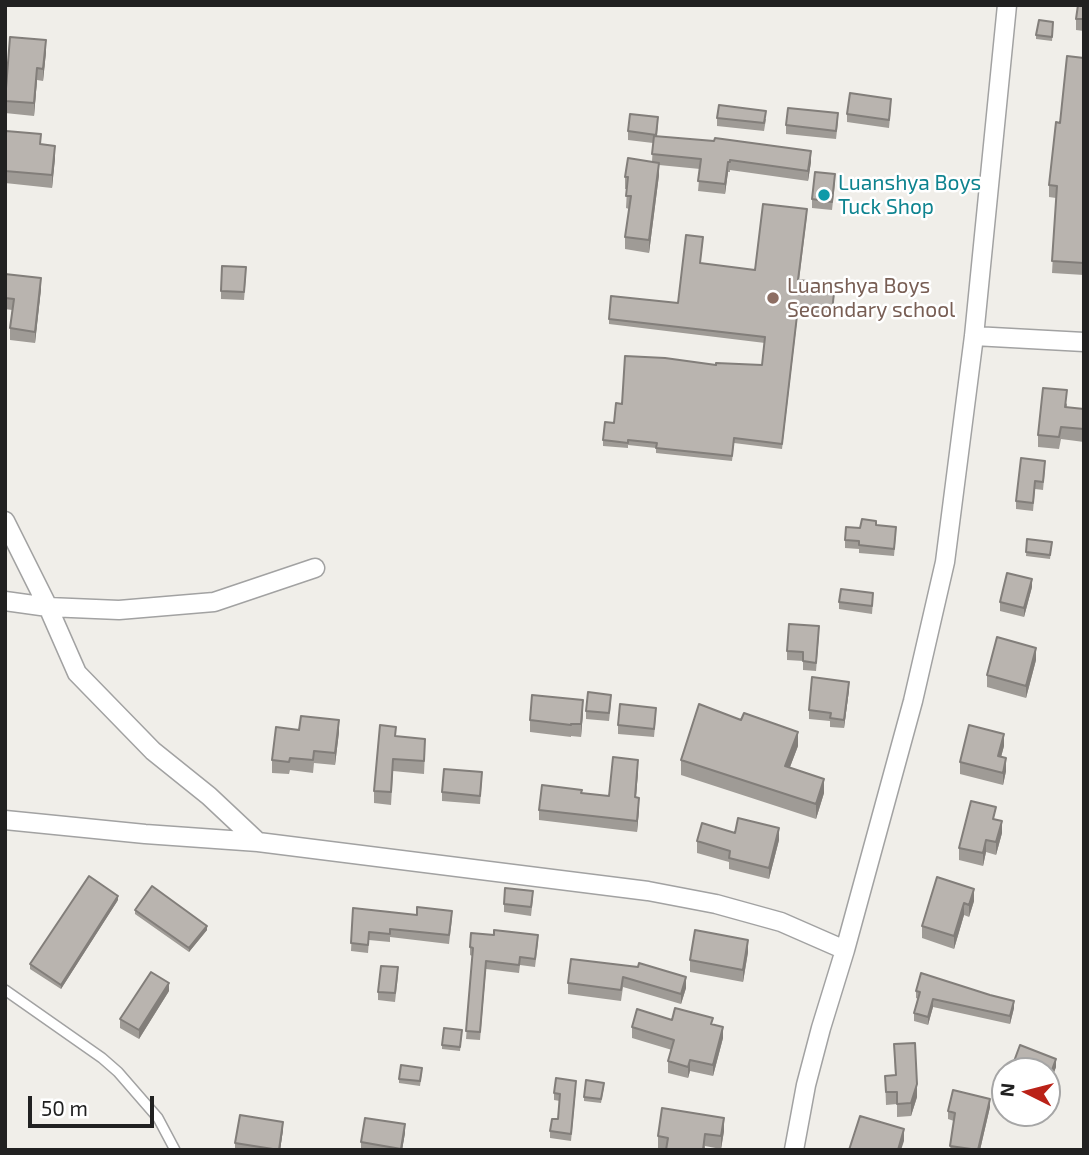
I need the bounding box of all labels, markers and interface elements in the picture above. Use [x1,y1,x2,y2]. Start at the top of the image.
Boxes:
place label: Luanshya Boys Tuck Shop [838,170,981,220]
marker: Luanshya Boys Tuck Shop [816,187,832,203]
place label: Luanshya Boys Secondary school [787,273,955,323]
marker: Luanshya Boys Secondary school [765,290,781,306]
north arrow [991,1057,1061,1127]
scale bar [32,1082,158,1126]
text: N [994,1082,1019,1098]
text: 50 m [41,1095,88,1120]

